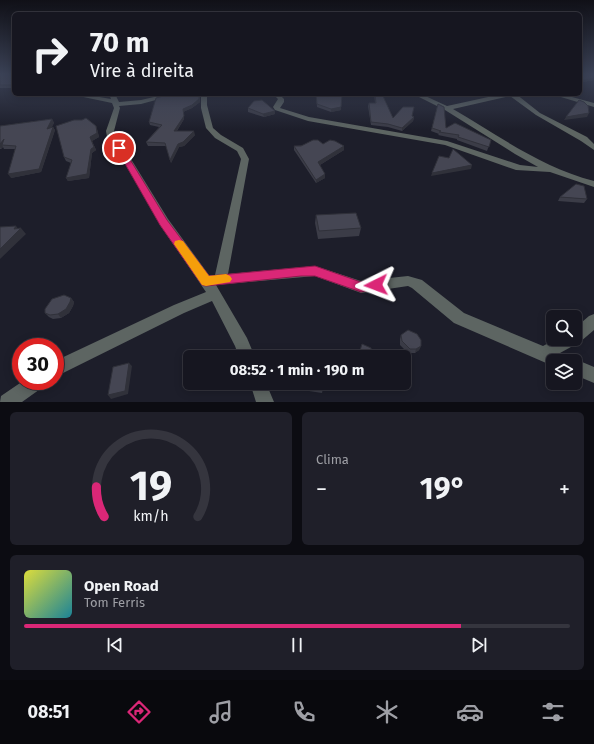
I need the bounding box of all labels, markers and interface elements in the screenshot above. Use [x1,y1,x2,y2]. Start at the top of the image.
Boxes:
text: 70 m [90,26,149,59]
icon: right [24,28,76,80]
text: Vire à direita [90,60,194,82]
pin [102,131,136,165]
icon: arrive [108,137,130,159]
position arrow [355,264,397,306]
map controls [546,310,582,390]
button: search [546,310,582,346]
speed limit sign: 30 [12,338,64,390]
button: layers [546,354,582,390]
text: 08:52 · 1 min · 190 m [230,361,364,379]
text: Clima [316,452,349,467]
text: 19 [130,460,172,510]
text: 19° [420,471,466,507]
text: − [316,476,327,503]
text: + [559,476,570,503]
text: km/h [133,507,169,524]
text: Open Road [84,577,159,595]
text: Tom Ferris [84,595,145,610]
icon: previous [104,634,126,656]
icon: pause [286,634,308,656]
icon: next [468,634,490,656]
icon: directions [125,698,153,726]
icon: music [207,698,235,726]
icon: phone [290,698,318,726]
icon: climate [373,698,401,726]
icon: car [456,698,484,726]
icon: filters [539,698,567,726]
text: 08:51 [27,701,70,723]

